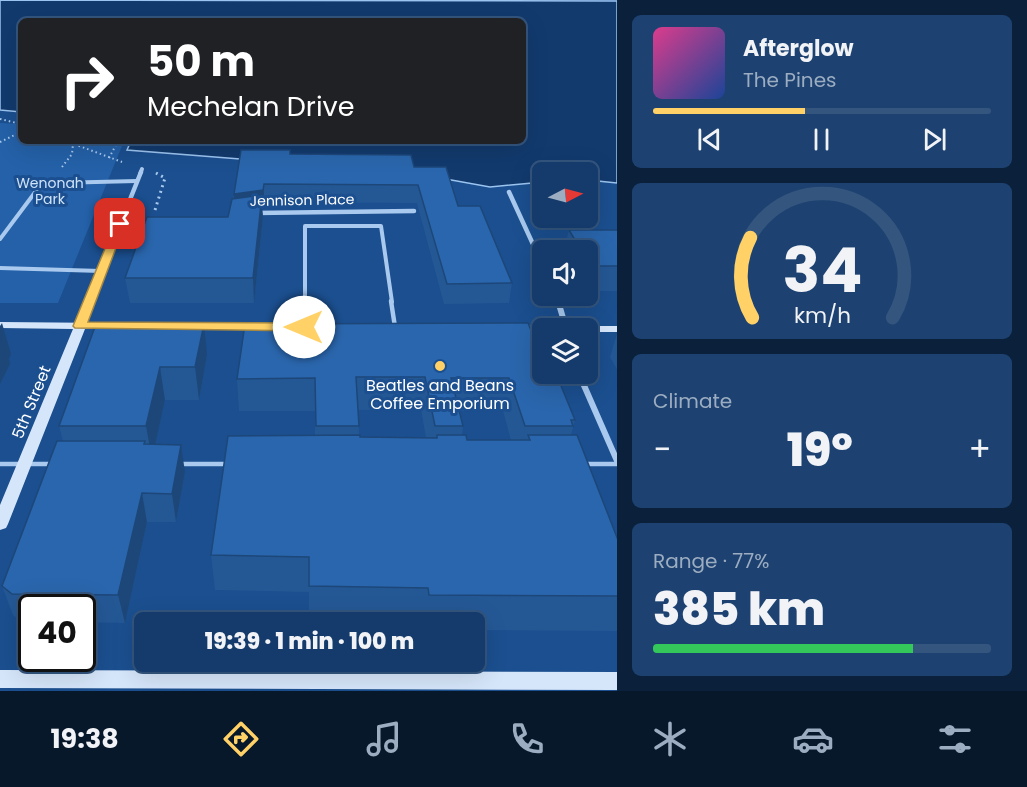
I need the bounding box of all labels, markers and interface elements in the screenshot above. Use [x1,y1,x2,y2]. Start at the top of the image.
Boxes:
text: 50 m [147,32,255,91]
text: Afterglow [743,33,854,64]
icon: right [48,42,126,120]
text: The Pines [743,66,837,94]
text: Mechelan Drive [147,88,354,125]
icon: previous [693,123,726,156]
icon: pause [805,123,838,156]
icon: next [918,123,951,156]
north arrow [532,162,598,228]
map controls [532,162,598,384]
park label: Wenonah Park [16,173,84,209]
street label: Jennison Place [250,189,355,211]
pin [94,198,145,249]
icon: arrive [103,207,136,240]
text: 34 [782,227,862,315]
button: sound [532,240,598,306]
position arrow [272,295,336,359]
text: km/h [793,301,851,332]
button: layers [532,318,598,384]
marker: Beatles and Beans Coffee Emporium [433,359,447,373]
street label: 5th Street [6,362,57,442]
place label: Beatles and Beans Coffee Emporium [366,374,514,415]
text: Climate [653,387,732,415]
text: 19° [787,419,853,482]
text: − [653,426,671,473]
text: + [968,426,991,473]
text: Range · 77% [653,547,769,575]
text: 385 km [653,578,825,641]
speed limit sign: 40 [18,594,96,672]
text: 19:39 · 1 min · 100 m [205,626,414,657]
icon: directions [220,718,262,760]
icon: music [363,718,405,760]
icon: phone [506,718,548,760]
icon: climate [649,718,691,760]
icon: car [792,718,834,760]
icon: filters [934,718,976,760]
text: 19:38 [50,720,119,757]

